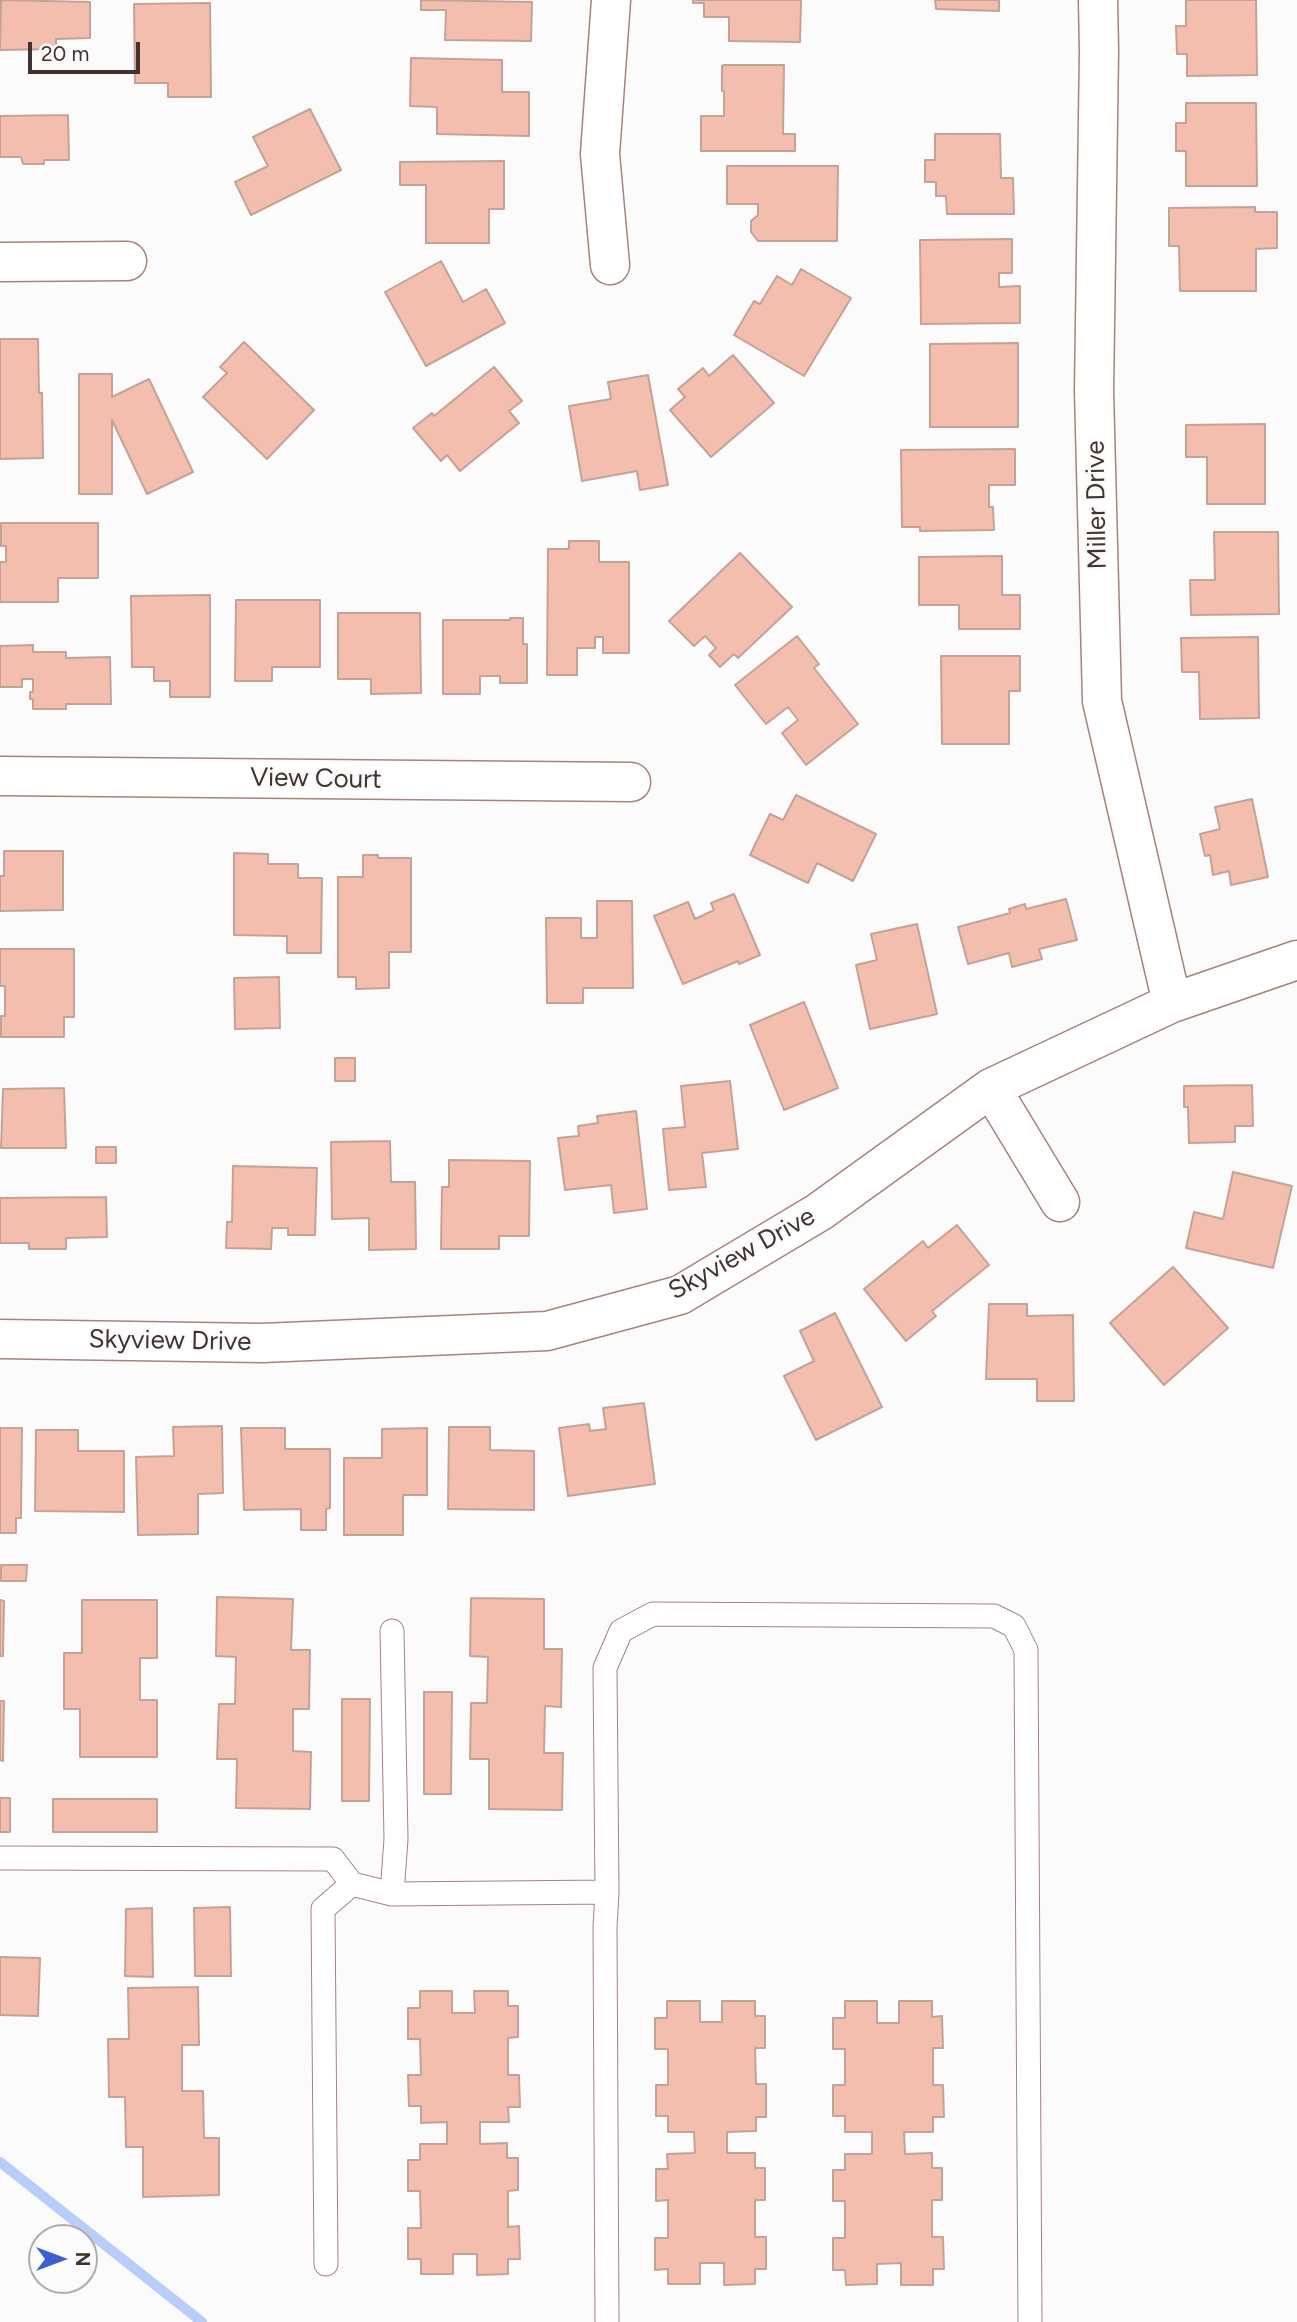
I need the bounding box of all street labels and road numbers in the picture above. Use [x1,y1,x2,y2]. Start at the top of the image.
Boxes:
street label: Miller Drive [1080,440,1114,570]
street label: View Court [250,762,382,796]
street label: Skyview Drive [663,1201,821,1307]
street label: Skyview Drive [88,1324,252,1358]

